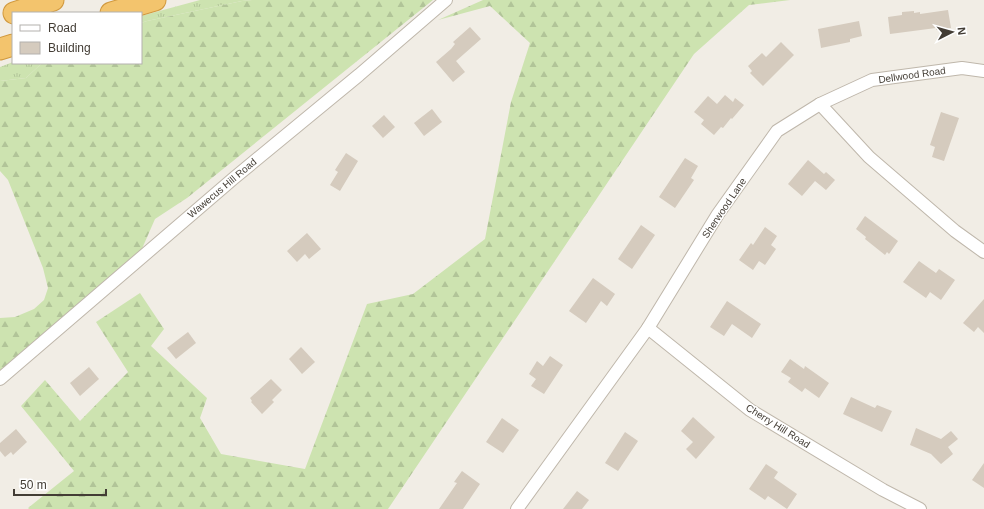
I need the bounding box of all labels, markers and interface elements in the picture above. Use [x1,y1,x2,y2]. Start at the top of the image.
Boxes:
legend [12,12,142,64]
north arrow [932,12,972,52]
text: Road [48,21,77,35]
text: N [956,26,968,36]
text: Building [48,41,91,55]
street label: Dellwood Road [878,65,946,85]
street label: Wawecus Hill Road [185,156,259,220]
street label: Sherwood Lane [700,176,748,240]
street label: Cherry Hill Road [744,402,812,450]
scale bar [14,471,106,497]
text: 50 m [20,478,47,492]

